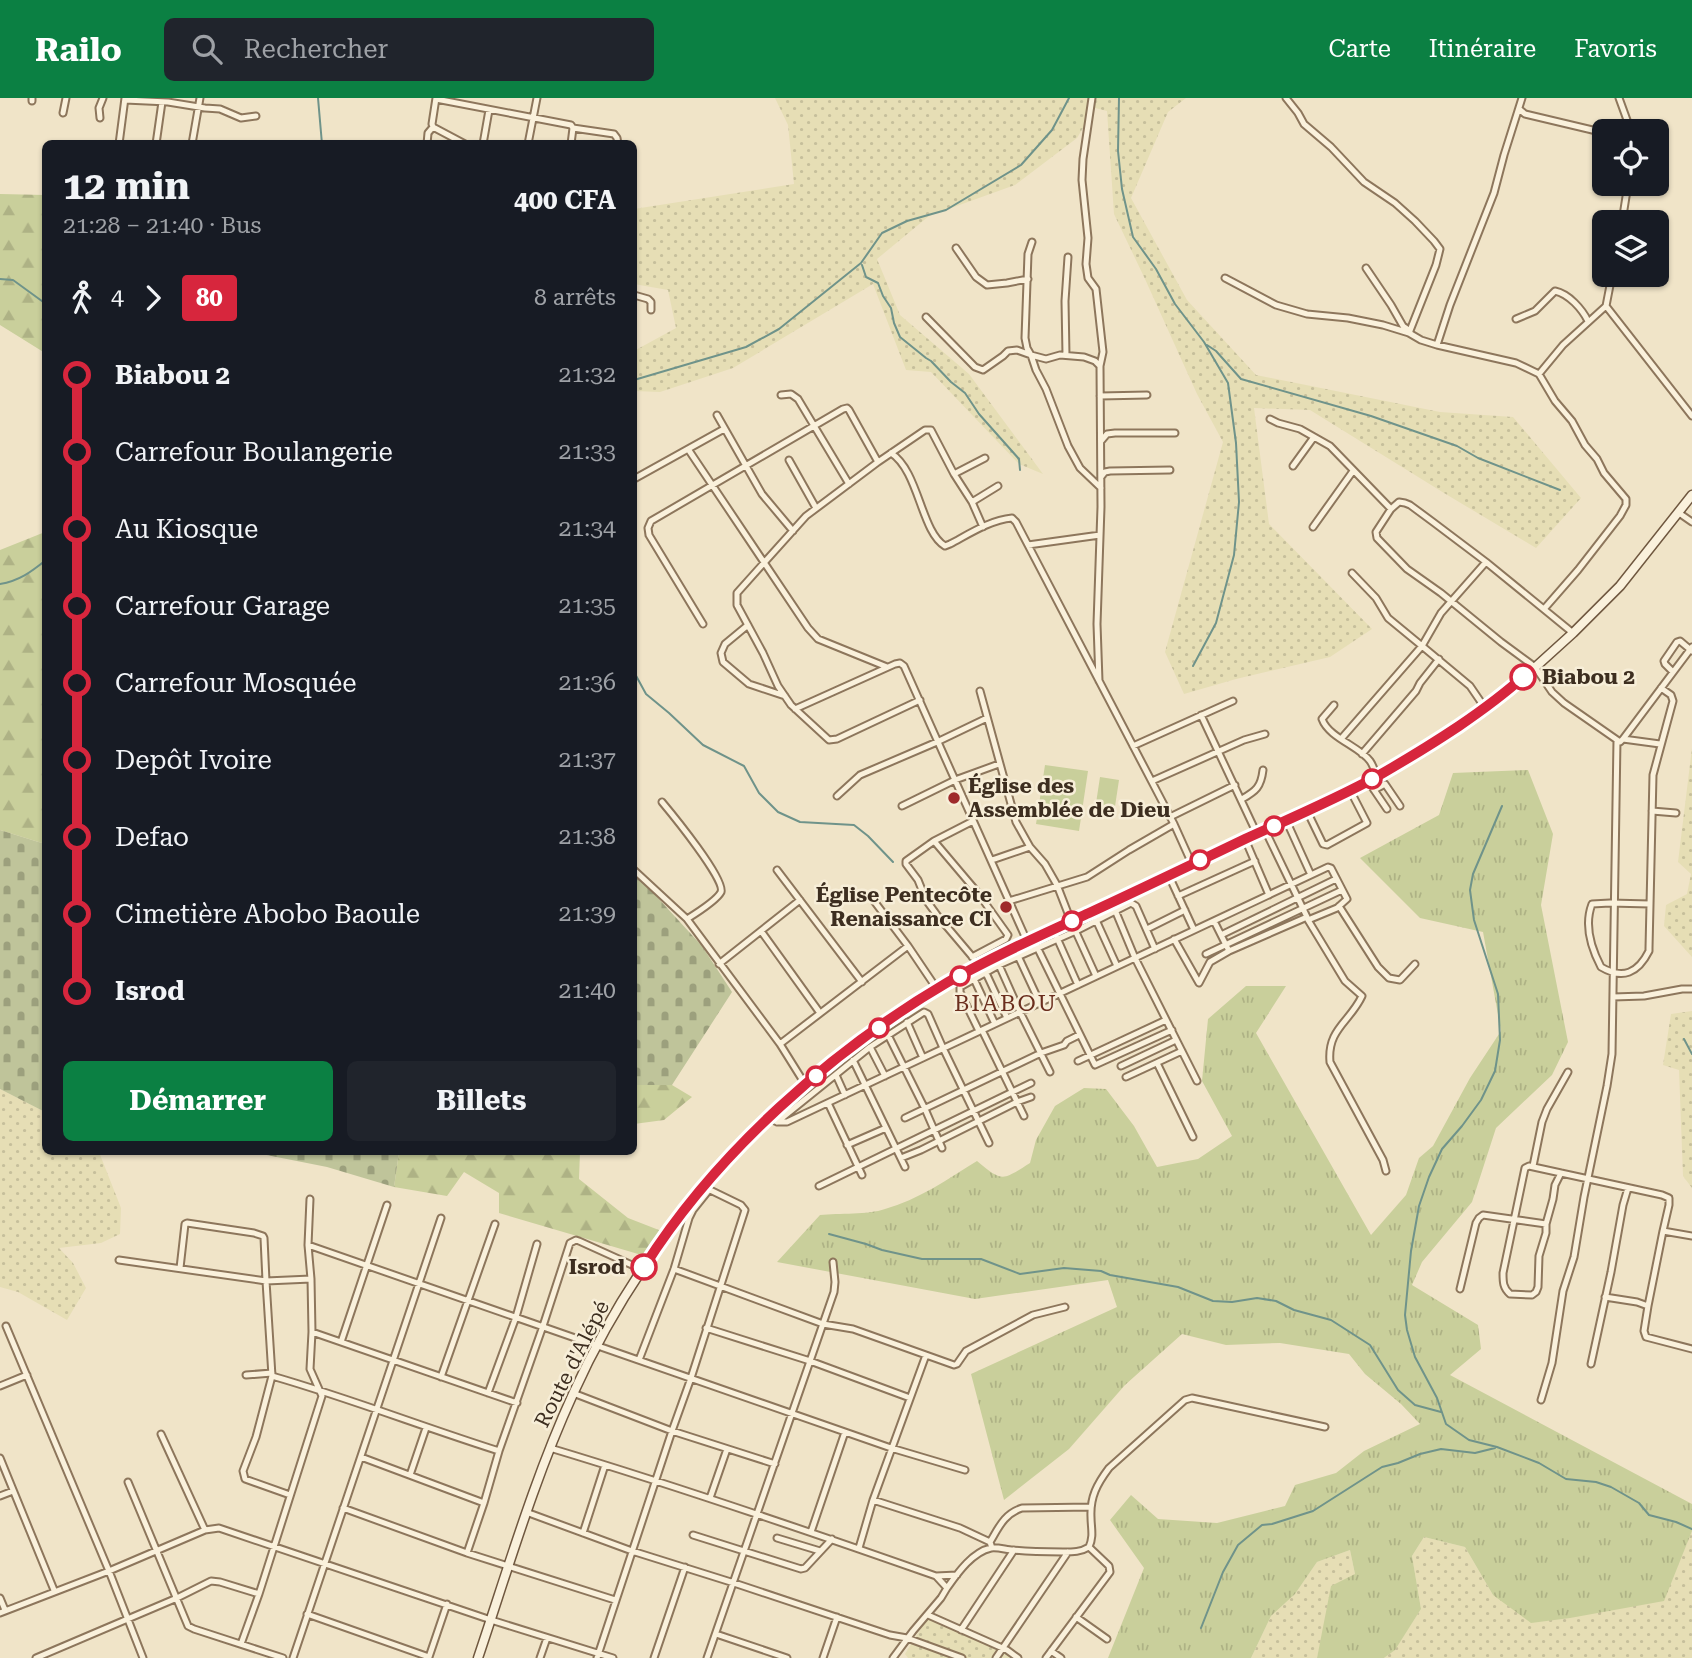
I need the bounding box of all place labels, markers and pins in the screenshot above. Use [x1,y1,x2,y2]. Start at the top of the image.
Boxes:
marker: Biabou 2 [1510,664,1536,690]
place label: Biabou 2 [1542,665,1635,689]
unlabelled marker [1362,769,1382,789]
place label: Église des Assemblée de Dieu [968,773,1170,822]
marker: Église des Assemblée de Dieu [946,790,962,806]
unlabelled marker [1264,816,1284,836]
unlabelled marker [1190,850,1210,870]
place label: Église Pentecôte Renaissance CI [816,882,992,931]
marker: Église Pentecôte Renaissance CI [998,899,1014,915]
unlabelled marker [1062,911,1082,931]
unlabelled marker [950,966,970,986]
unlabelled marker [869,1018,889,1038]
unlabelled marker [806,1066,826,1086]
marker: Isrod [631,1254,657,1280]
place label: Isrod [569,1255,625,1279]

